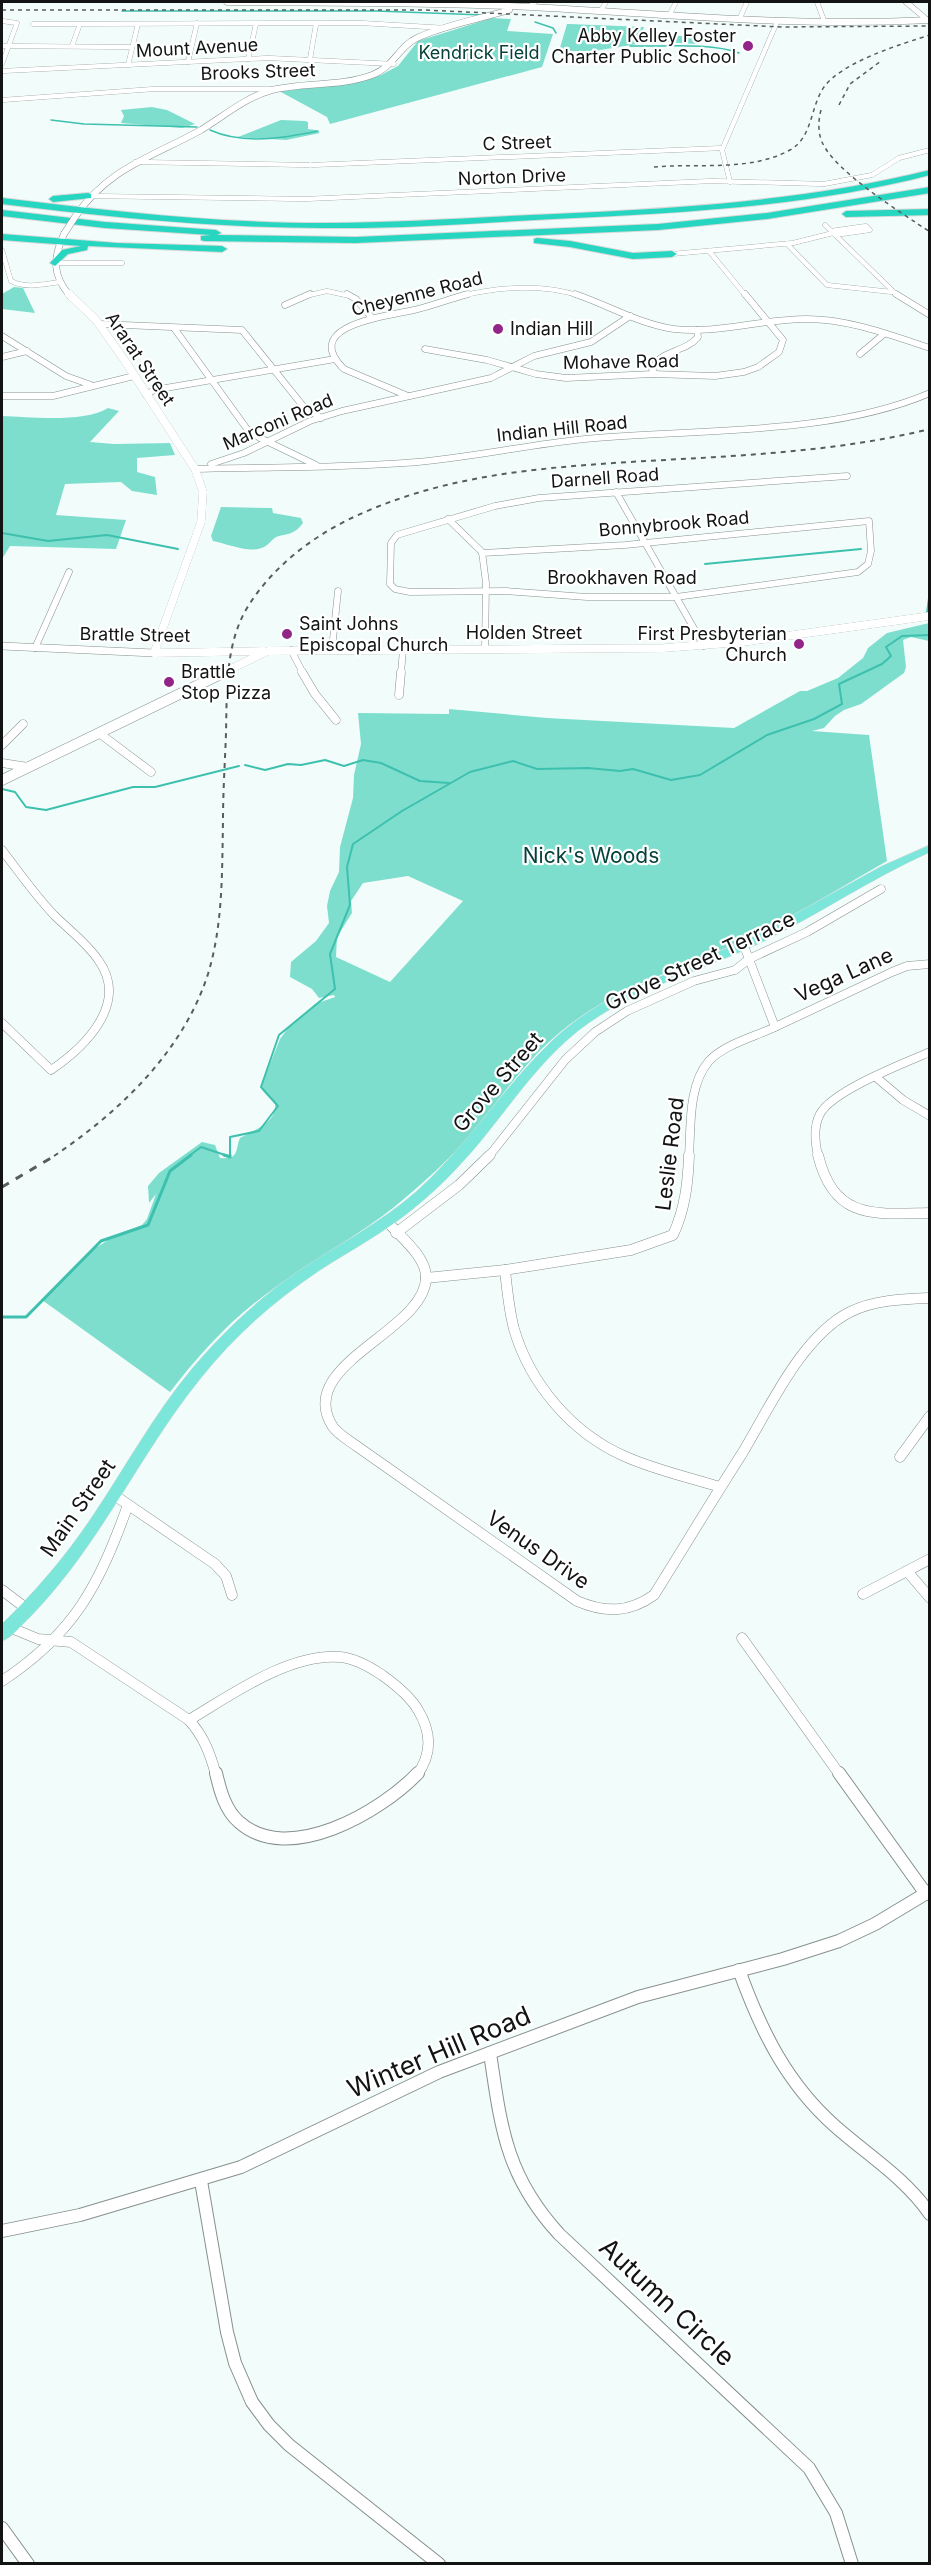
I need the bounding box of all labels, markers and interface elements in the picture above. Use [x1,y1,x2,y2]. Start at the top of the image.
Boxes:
place label: Abby Kelley Foster Charter Public School [551,25,736,67]
street label: Mount Avenue [135,34,259,61]
marker: Abby Kelley Foster Charter Public School [741,39,755,53]
park label: Kendrick Field [418,42,540,63]
street label: Brooks Street [200,59,316,84]
street label: C Street [482,131,552,154]
street label: Norton Drive [458,164,566,189]
street label: Cheyenne Road [349,267,485,320]
street label: Ararat Street [102,308,179,409]
place label: Indian Hill [510,318,593,339]
marker: Indian Hill [491,322,505,336]
street label: Mohave Road [563,350,679,373]
street label: Marconi Road [220,389,336,454]
street label: Indian Hill Road [495,411,628,446]
street label: Darnell Road [550,463,660,492]
street label: Bonnybrook Road [598,506,750,541]
street label: Brookhaven Road [547,567,697,588]
place label: Saint Johns Episcopal Church [299,613,448,655]
street label: Holden Street [466,622,582,643]
street label: Brattle Street [79,623,191,646]
place label: First Presbyterian Church [637,623,787,665]
marker: Saint Johns Episcopal Church [280,627,294,641]
marker: First Presbyterian Church [792,637,806,651]
place label: Brattle Stop Pizza [181,661,271,703]
marker: Brattle Stop Pizza [162,675,176,689]
park label: Nick's Woods [523,843,659,868]
street label: Grove Street Terrace [601,906,799,1016]
street label: Vega Lane [791,942,897,1007]
street label: Grove Street [447,1027,548,1137]
street label: Leslie Road [650,1096,689,1212]
street label: Main Street [35,1454,120,1561]
street label: Venus Drive [482,1505,594,1594]
street label: Winter Hill Road [343,1999,535,2104]
street label: Autumn Circle [593,2231,741,2372]

